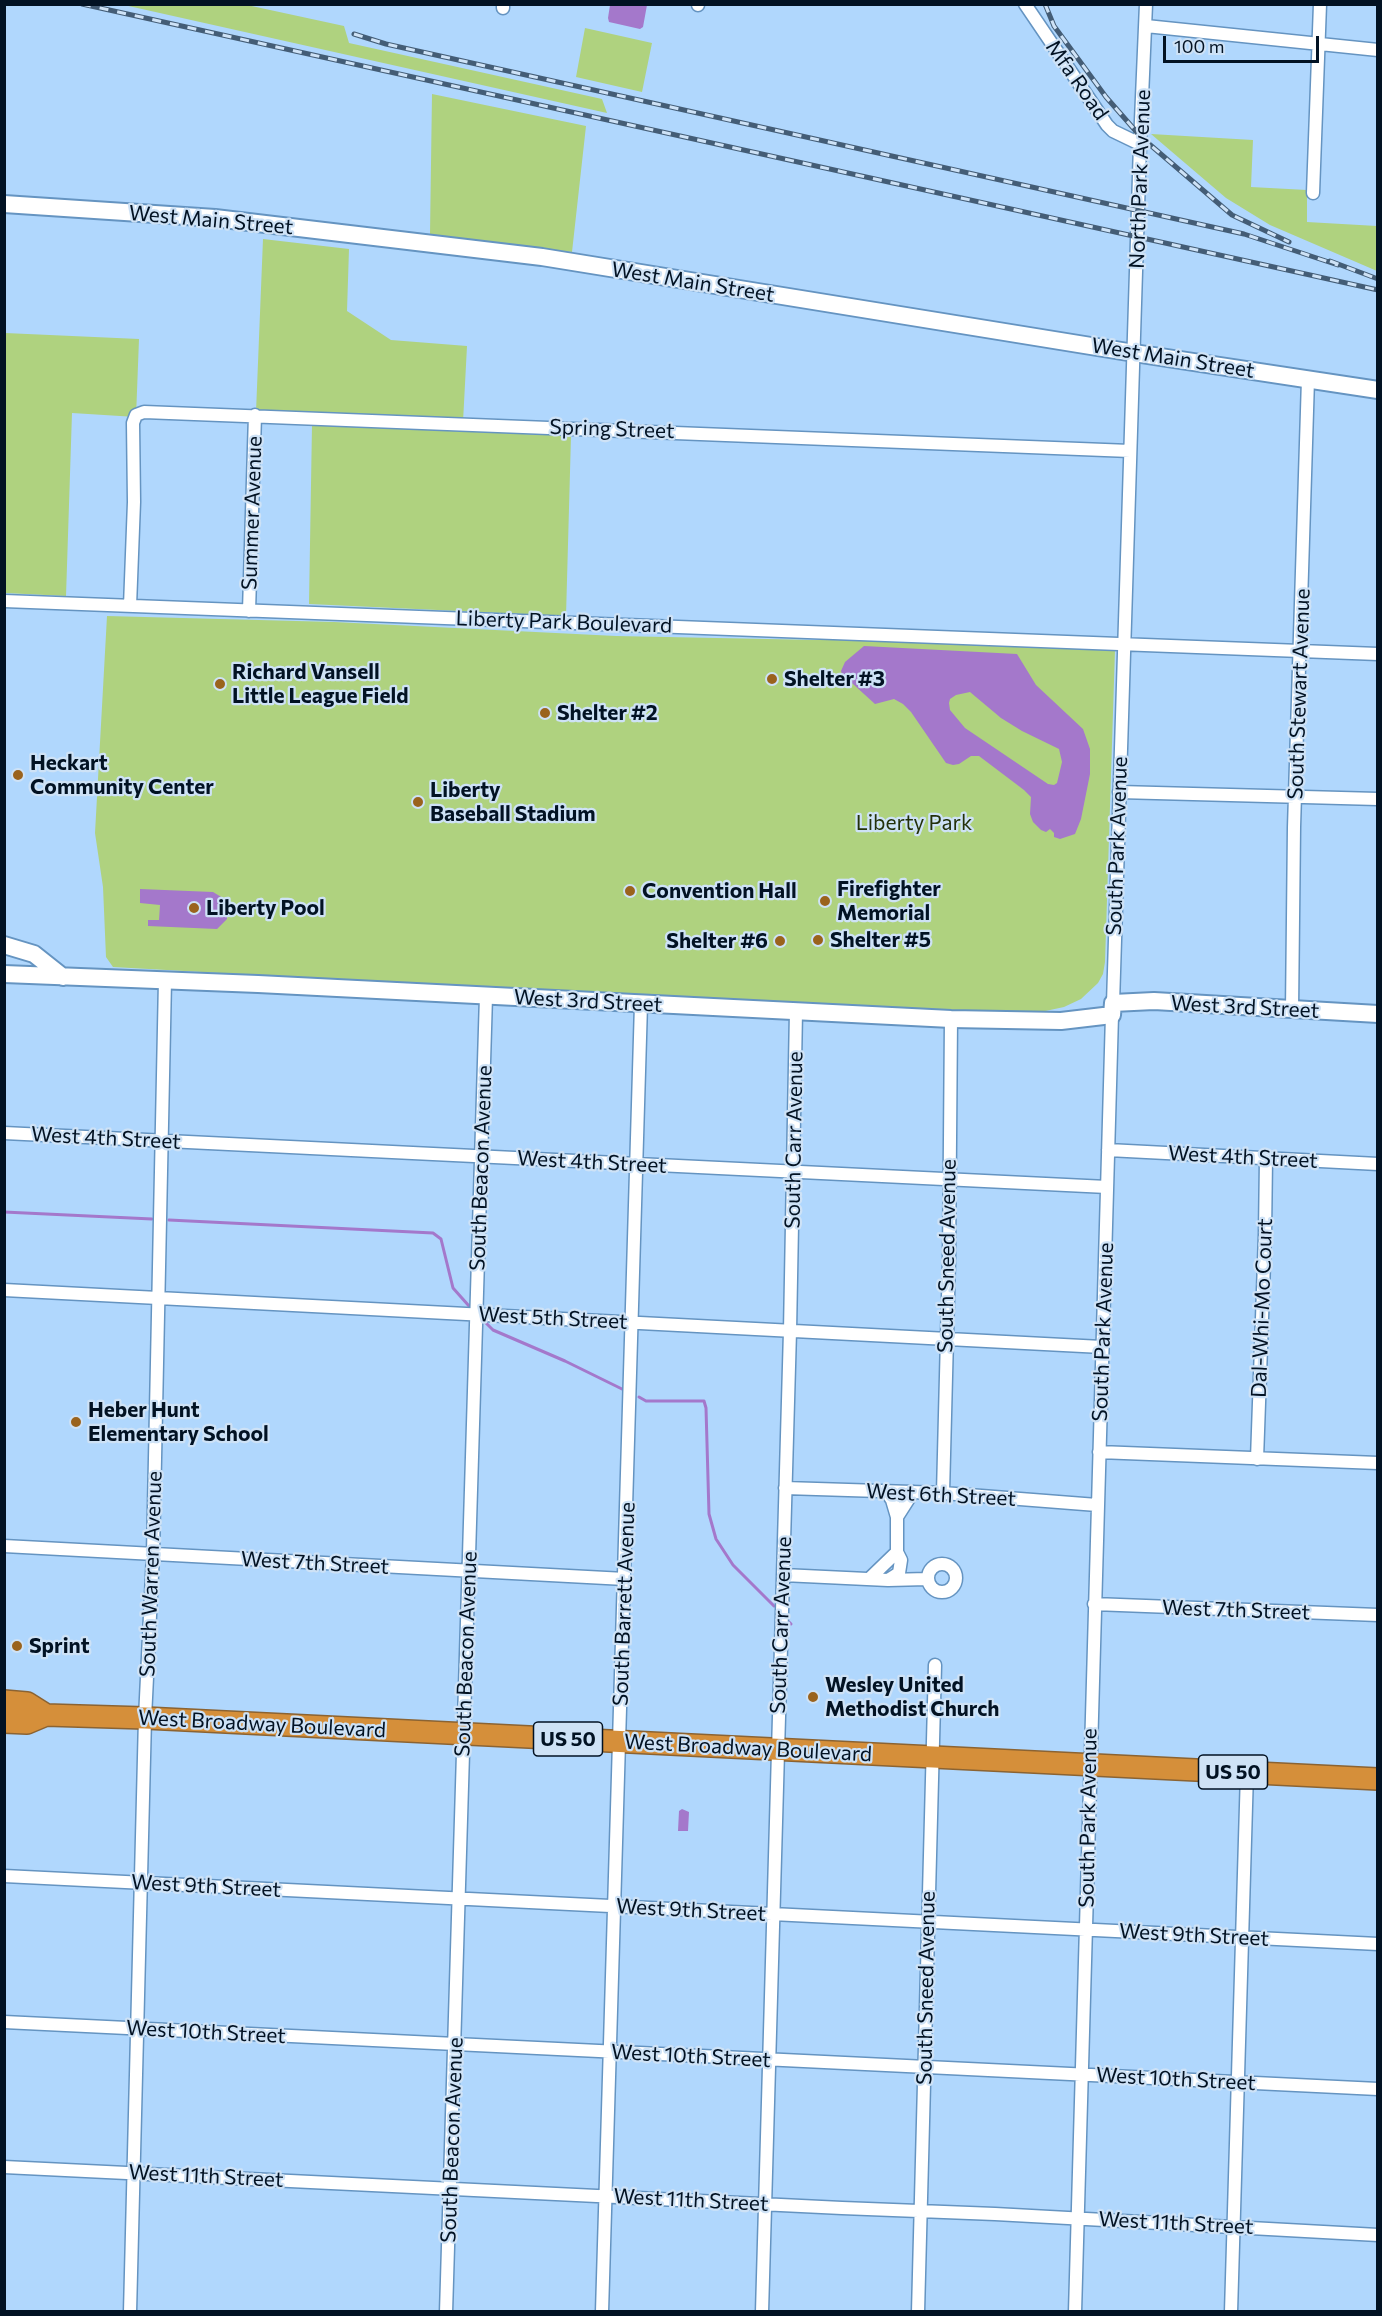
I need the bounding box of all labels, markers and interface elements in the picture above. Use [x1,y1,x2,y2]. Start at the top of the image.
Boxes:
scale bar [1166,24,1322,62]
street label: Mfa Road [1040,35,1114,125]
text: 100 m [1174,35,1224,57]
street label: North Park Avenue [1124,89,1156,269]
street label: West Main Street [128,200,294,240]
street label: West Main Street [610,257,776,307]
street label: West Main Street [1090,333,1256,383]
street label: Spring Street [549,414,675,444]
street label: Summer Avenue [237,436,267,590]
street label: South Stewart Avenue [1283,588,1315,800]
street label: Liberty Park Boulevard [455,606,673,638]
place label: Richard Vansell Little League Field [232,659,409,709]
place label: Shelter #3 [784,666,885,692]
marker: Shelter #3 [765,672,779,686]
marker: Richard Vansell Little League Field [213,677,227,691]
place label: Shelter #2 [557,700,658,726]
marker: Shelter #2 [538,706,552,720]
place label: Heckart Community Center [30,750,214,800]
street label: South Park Avenue [1101,756,1133,936]
marker: Heckart Community Center [11,768,25,782]
place label: Liberty Baseball Stadium [430,777,596,827]
marker: Liberty Baseball Stadium [411,795,425,809]
park label: Liberty Park [856,810,972,836]
place label: Firefighter Memorial [837,876,941,926]
place label: Convention Hall [642,878,797,904]
marker: Convention Hall [623,884,637,898]
marker: Firefighter Memorial [818,894,832,908]
place label: Liberty Pool [206,895,325,921]
marker: Liberty Pool [187,901,201,915]
place label: Shelter #5 [830,927,931,953]
place label: Shelter #6 [666,928,768,954]
marker: Shelter #5 [811,933,825,947]
marker: Shelter #6 [773,934,787,948]
street label: West 3rd Street [513,985,663,1017]
street label: West 3rd Street [1170,991,1320,1023]
street label: South Carr Avenue [780,1051,808,1229]
street label: South Beacon Avenue [465,1065,497,1271]
street label: West 4th Street [31,1121,181,1155]
street label: West 4th Street [1168,1140,1318,1174]
street label: West 4th Street [517,1145,667,1179]
street label: South Sneed Avenue [933,1159,961,1353]
street label: Dal-Whi-Mo Court [1246,1218,1278,1398]
street label: South Park Avenue [1087,1242,1119,1422]
street label: West 5th Street [478,1302,628,1334]
place label: Heber Hunt Elementary School [88,1397,269,1447]
marker: Heber Hunt Elementary School [69,1415,83,1429]
street label: South Warren Avenue [135,1471,167,1677]
street label: West 6th Street [865,1478,1017,1512]
street label: South Barrett Avenue [608,1501,640,1707]
street label: South Carr Avenue [765,1536,797,1714]
street label: West 7th Street [240,1547,390,1579]
street label: South Beacon Avenue [450,1551,482,1757]
street label: West 7th Street [1161,1595,1311,1625]
place label: Sprint [29,1633,90,1659]
marker: Sprint [10,1639,24,1653]
place label: Wesley United Methodist Church [825,1672,999,1722]
marker: Wesley United Methodist Church [806,1690,820,1704]
street label: West Broadway Boulevard [137,1705,387,1743]
road number: US 50 [534,1722,602,1756]
street label: South Park Avenue [1074,1728,1102,1908]
street label: West Broadway Boulevard [623,1729,873,1767]
road number: US 50 [1198,1755,1268,1789]
street label: West 9th Street [130,1869,282,1903]
street label: South Sneed Avenue [912,1891,940,2085]
street label: West 9th Street [615,1893,767,1927]
street label: West 9th Street [1118,1918,1270,1952]
street label: West 10th Street [126,2015,286,2049]
street label: South Beacon Avenue [436,2037,468,2243]
street label: West 10th Street [611,2039,771,2073]
street label: West 10th Street [1096,2062,1256,2096]
street label: West 11th Street [128,2159,284,2193]
street label: West 11th Street [613,2183,769,2217]
street label: West 11th Street [1098,2206,1254,2240]

